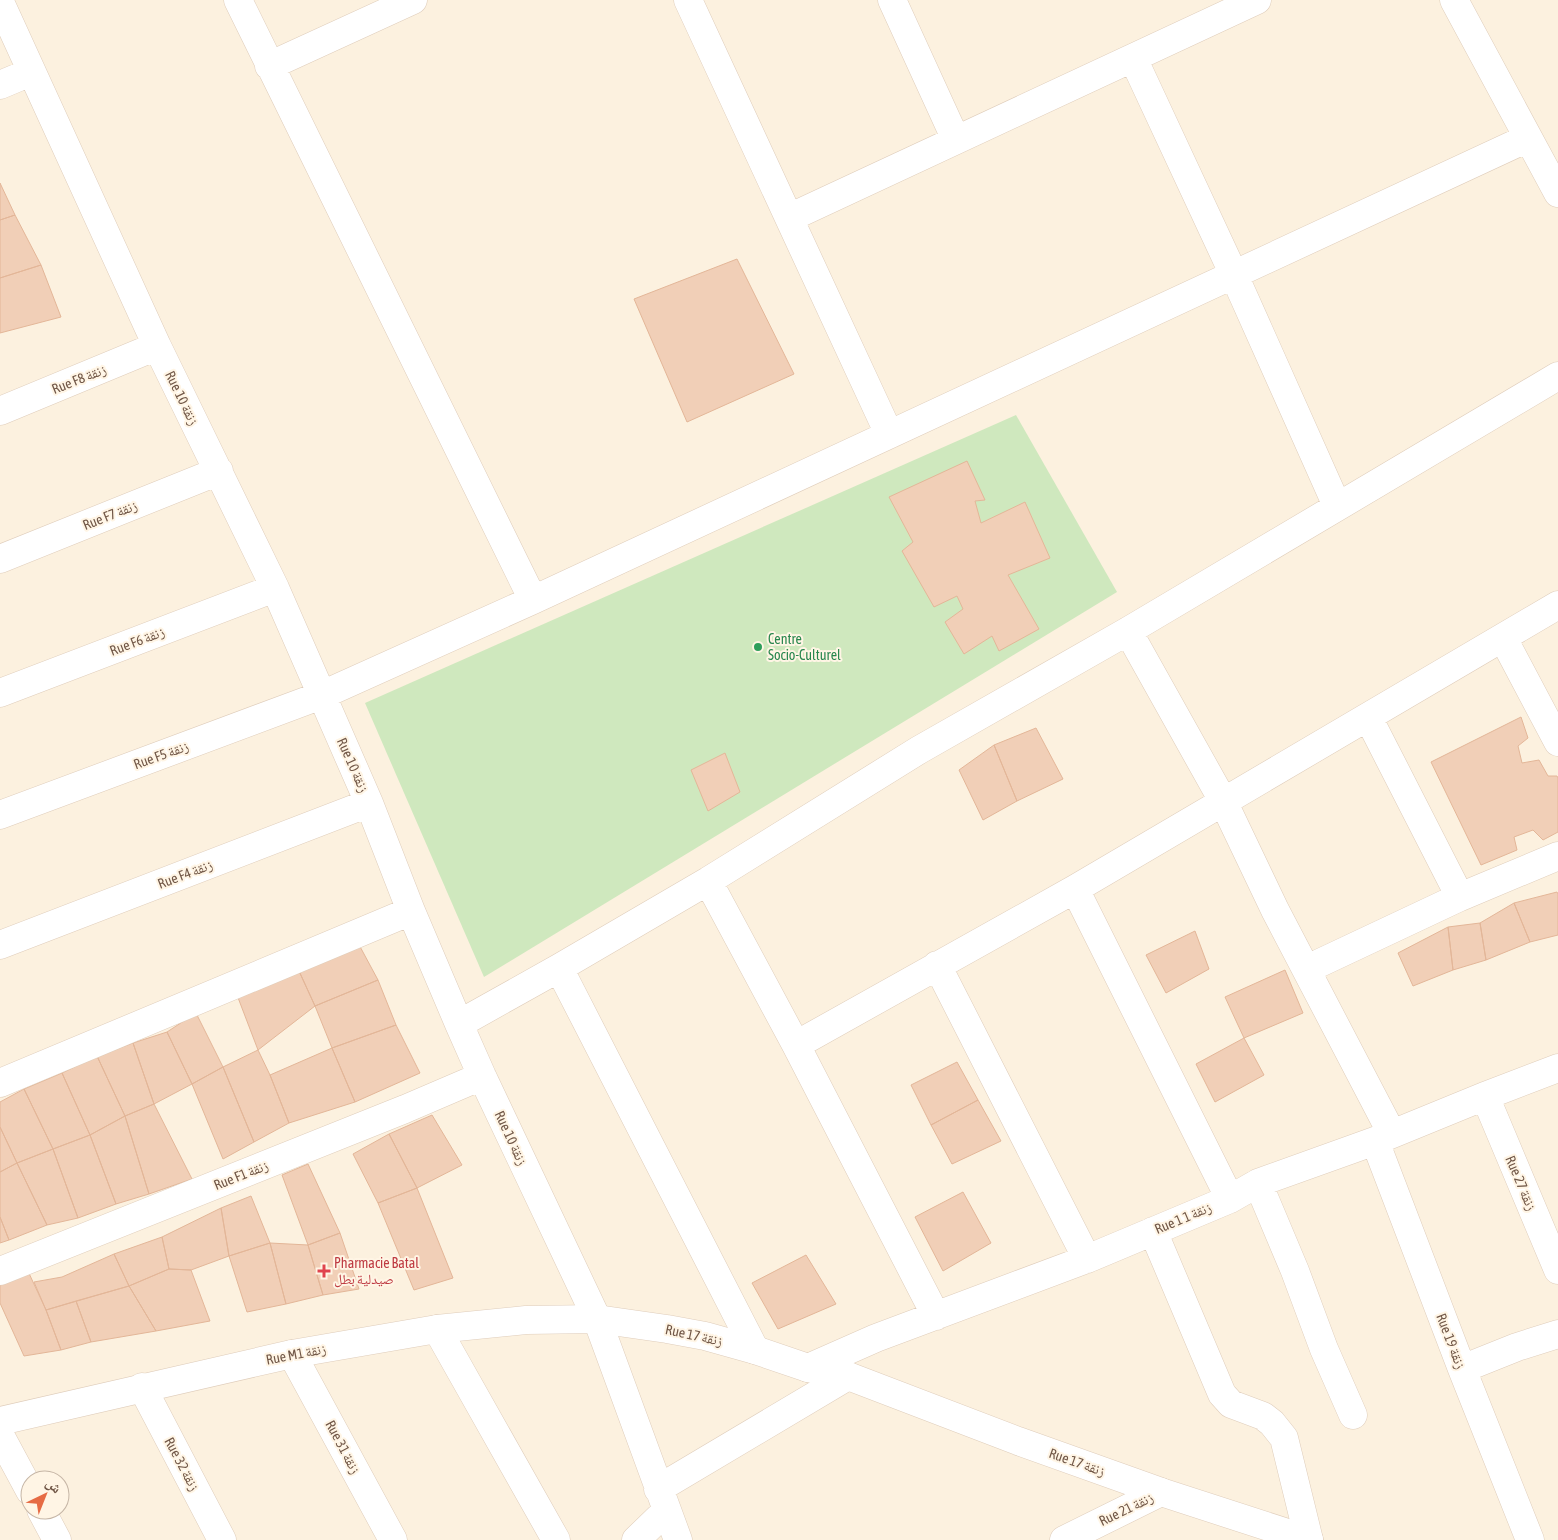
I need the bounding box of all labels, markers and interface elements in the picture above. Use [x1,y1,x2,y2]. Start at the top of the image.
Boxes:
street label: Rue F8 زنقة [49,361,109,398]
street label: Rue 10 زنقة [161,368,202,428]
street label: Rue F7 زنقة [80,497,140,534]
street label: Rue F6 زنقة [107,623,167,660]
place label: Centre Socio-Culturel [768,631,841,663]
marker: Centre Socio-Culturel [752,641,764,653]
street label: Rue 10 زنقة [333,735,372,795]
street label: Rue F5 زنقة [131,738,191,773]
street label: Rue F4 زنقة [155,856,215,893]
street label: Rue 10 زنقة [491,1108,531,1168]
street label: Rue 27 زنقة [1501,1153,1540,1213]
street label: Rue F1 زنقة [211,1157,271,1194]
street label: Rue 1 زنقة 1 [1152,1199,1214,1238]
place label: Pharmacie Batal صيدلية بطل [334,1255,419,1288]
marker: Pharmacie Batal صيدلية بطل [318,1265,330,1277]
street label: Rue 19 زنقة [1432,1311,1469,1371]
street label: Rue 17 زنقة [664,1321,724,1350]
street label: Rue M1 زنقة [265,1340,328,1369]
street label: Rue 31 زنقة [321,1418,364,1477]
street label: Rue 32 زنقة [160,1435,203,1494]
street label: Rue 17 زنقة [1047,1445,1107,1480]
north arrow [20,1470,70,1520]
text: ش [42,1475,65,1497]
street label: Rue 21 زنقة [1096,1489,1156,1530]

